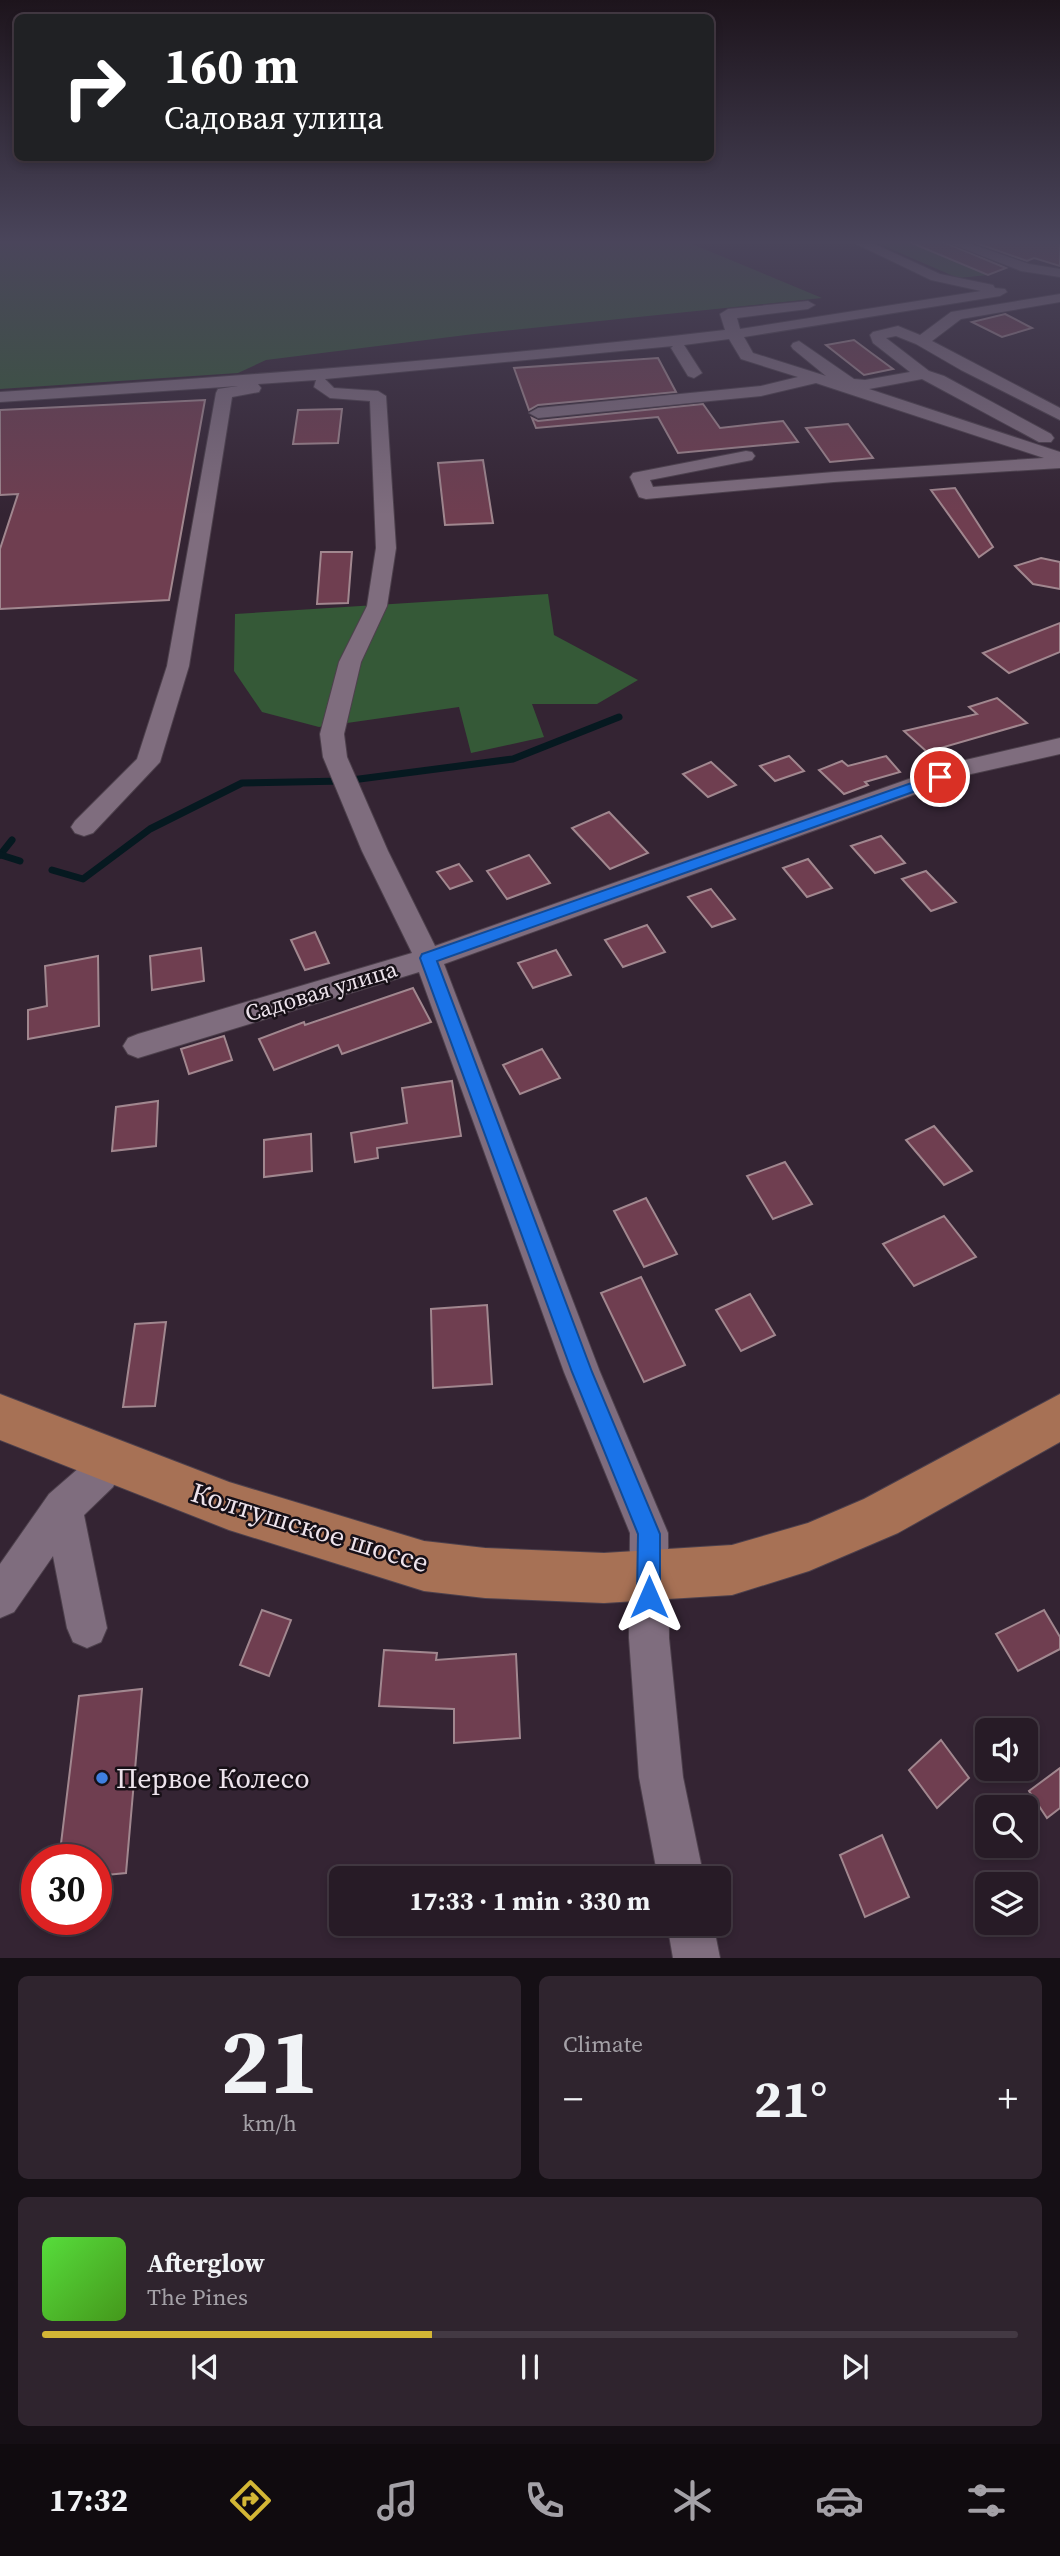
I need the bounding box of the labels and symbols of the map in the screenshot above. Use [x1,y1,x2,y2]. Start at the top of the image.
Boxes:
pin [910,747,970,807]
street label: Садовая улица [241,953,401,1029]
street label: Колтушское шоссе [187,1473,433,1581]
position arrow [612,1560,686,1634]
place label: Первое Колесо [116,1759,310,1797]
marker: Первое Колесо [94,1770,110,1786]
speed limit sign: 30 [21,1844,112,1935]

